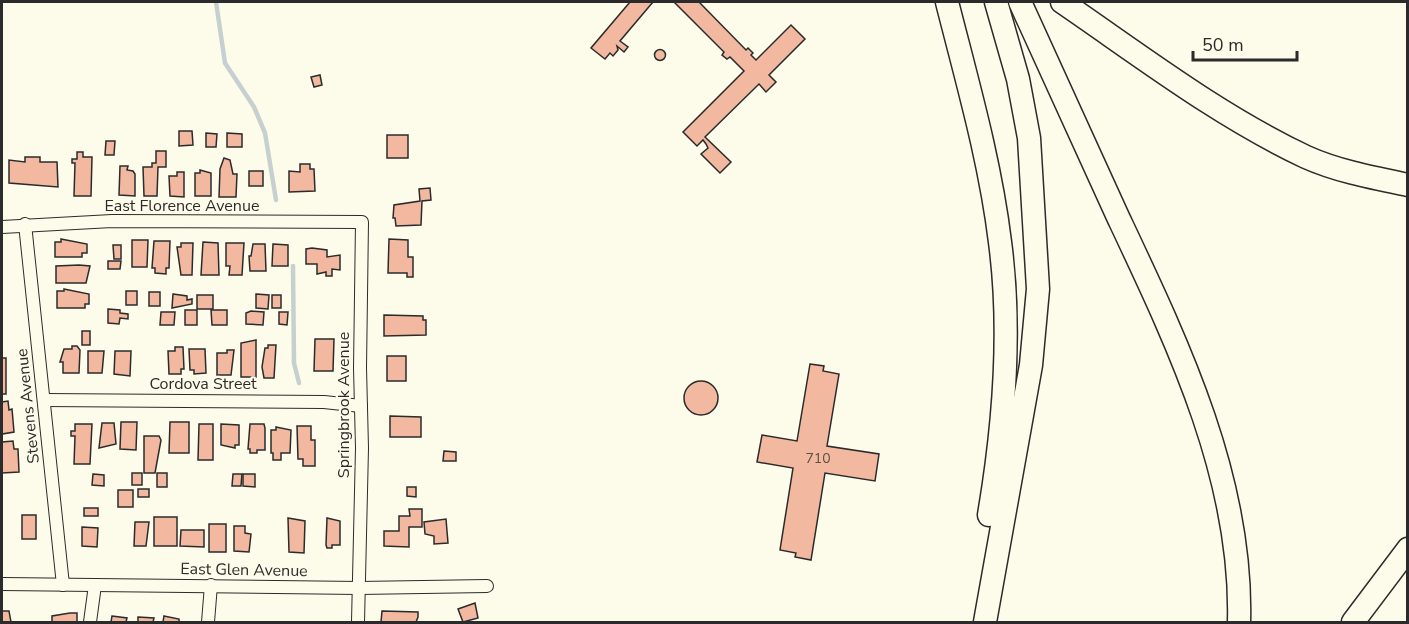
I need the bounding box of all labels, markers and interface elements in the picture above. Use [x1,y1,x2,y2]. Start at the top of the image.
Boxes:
scale bar [1193,24,1296,62]
text: 50 m [1202,33,1244,57]
street label: East Florence Avenue [105,195,259,217]
street label: Springbrook Avenue [333,332,355,478]
street label: Stevens Avenue [11,347,45,465]
street label: Cordova Street [149,373,257,395]
house number: 710 [805,449,831,468]
street label: East Glen Avenue [180,558,308,582]

